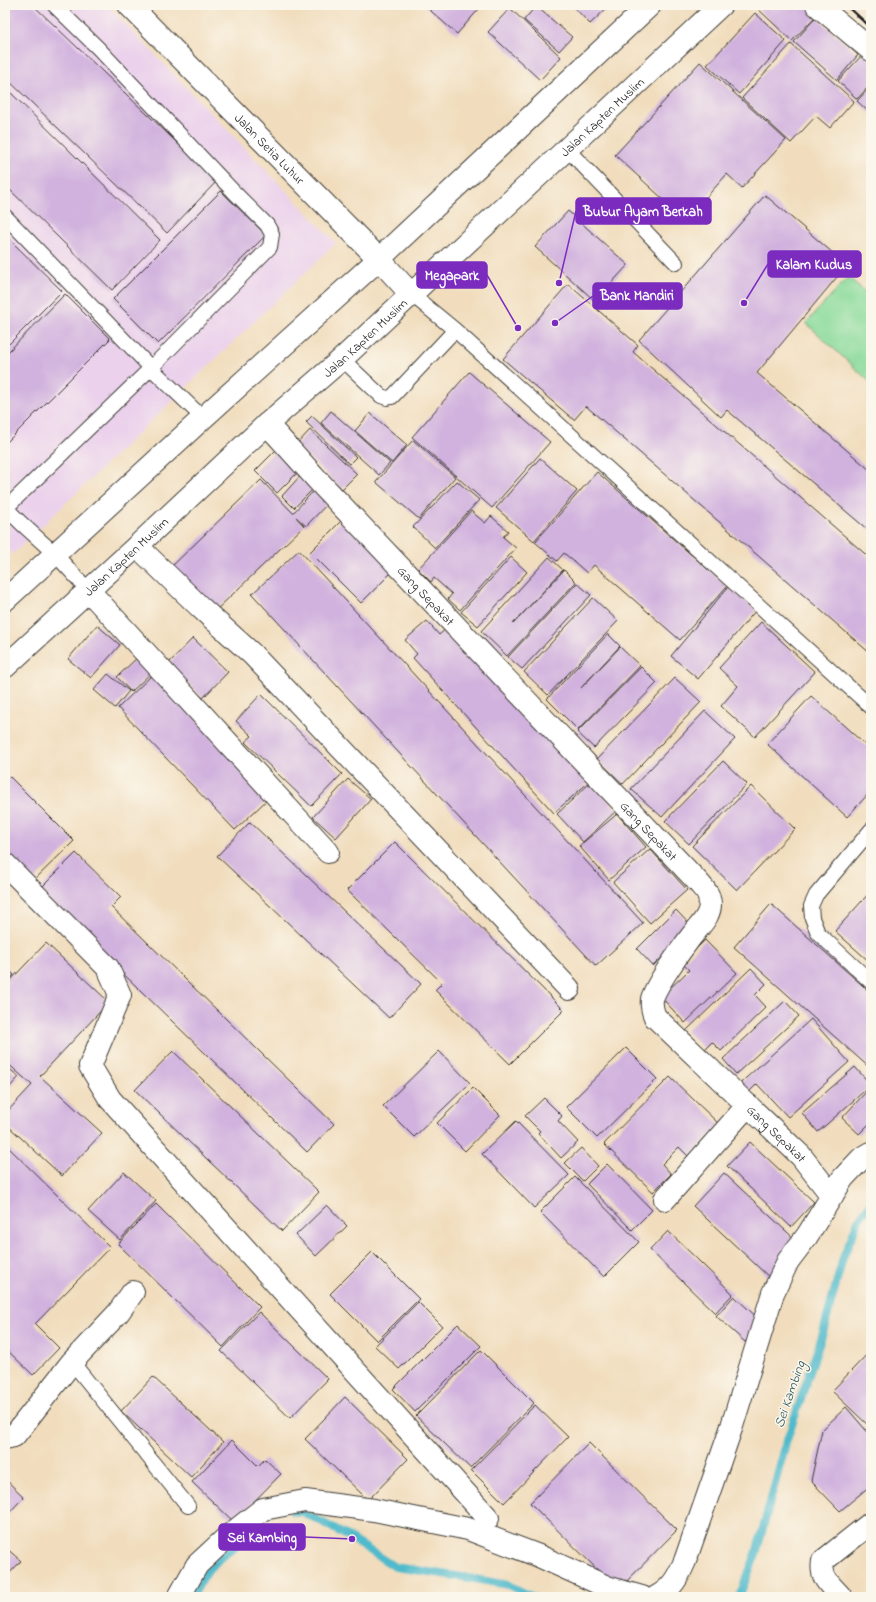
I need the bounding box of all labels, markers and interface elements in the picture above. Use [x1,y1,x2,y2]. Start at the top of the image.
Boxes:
street label: Jalan Kapten Muslim [556,73,649,162]
street label: Jalan Setia Luhur [229,109,309,190]
callout: Bubur Ayam Berkah [576,198,711,224]
text: Bubur Ayam Berkah [582,202,703,225]
callout: Kalam Kudus [768,251,861,277]
text: Kalam Kudus [776,255,852,276]
callout: Megapark [417,262,487,288]
text: Megapark [425,266,480,289]
callout: Bank Mandiri [593,283,682,309]
text: Bank Mandiri [599,286,674,307]
street label: Jalan Kapten Muslim [319,294,412,382]
street label: Jalan Kapten Muslim [80,513,173,601]
street label: Gang Sepakat [392,562,459,631]
street label: Gang Sepakat [615,797,682,866]
street label: Gang Sepakat [742,1101,811,1167]
water label: Sei Kambing [769,1358,812,1431]
callout: Sei Kambing [219,1524,305,1550]
text: Sei Kambing [227,1528,298,1551]

